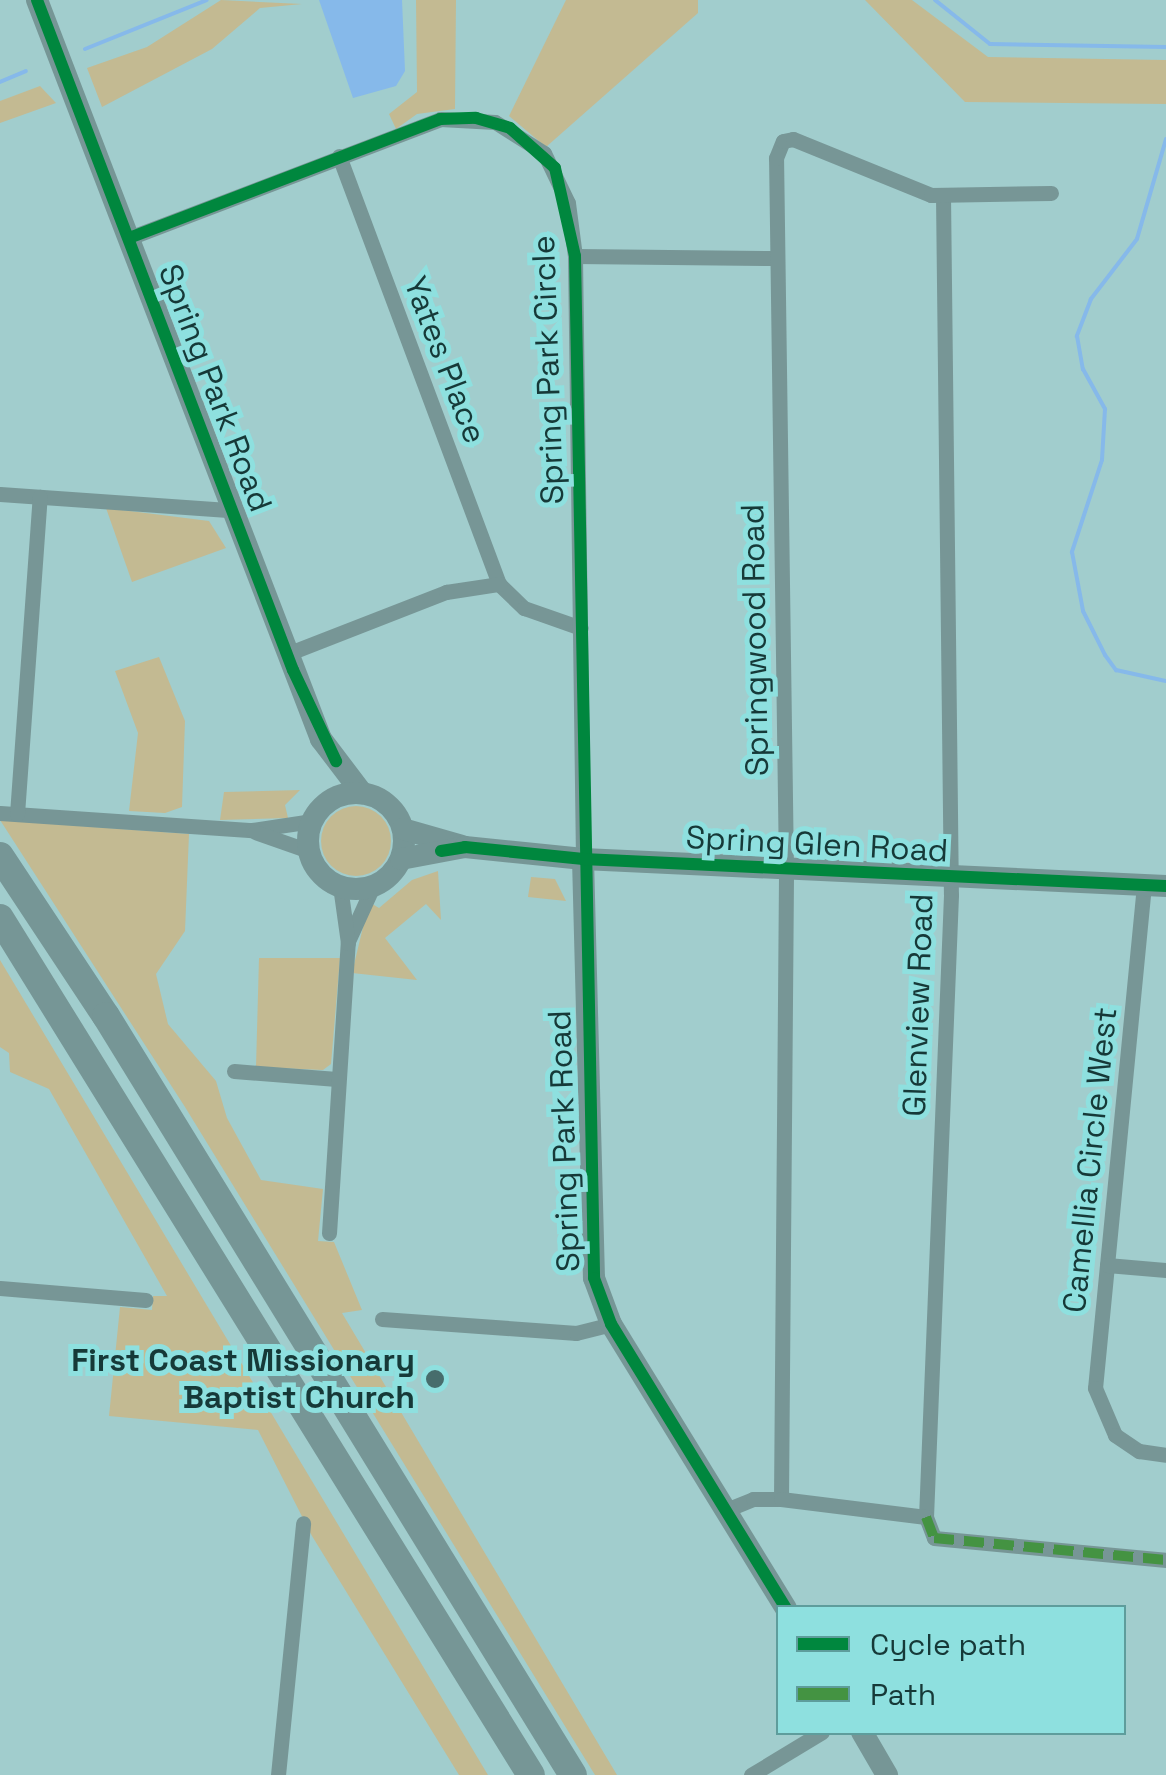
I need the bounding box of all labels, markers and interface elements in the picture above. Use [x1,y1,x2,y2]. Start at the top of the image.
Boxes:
street label: Spring Park Circle [524,235,572,505]
street label: Spring Park Road [150,259,280,517]
street label: Yates Place [396,271,494,449]
street label: Springwood Road [733,503,777,777]
street label: Spring Glen Road [685,818,949,870]
street label: Glenview Road [895,893,941,1117]
street label: Camellia Circle West [1055,1005,1125,1315]
street label: Spring Park Road [540,1009,588,1273]
place label: First Coast Missionary Baptist Church [71,1342,415,1417]
marker: First Coast Missionary Baptist Church [424,1368,446,1390]
legend [776,1605,1126,1735]
text: Cycle path [870,1625,1026,1664]
text: Path [870,1675,936,1714]

